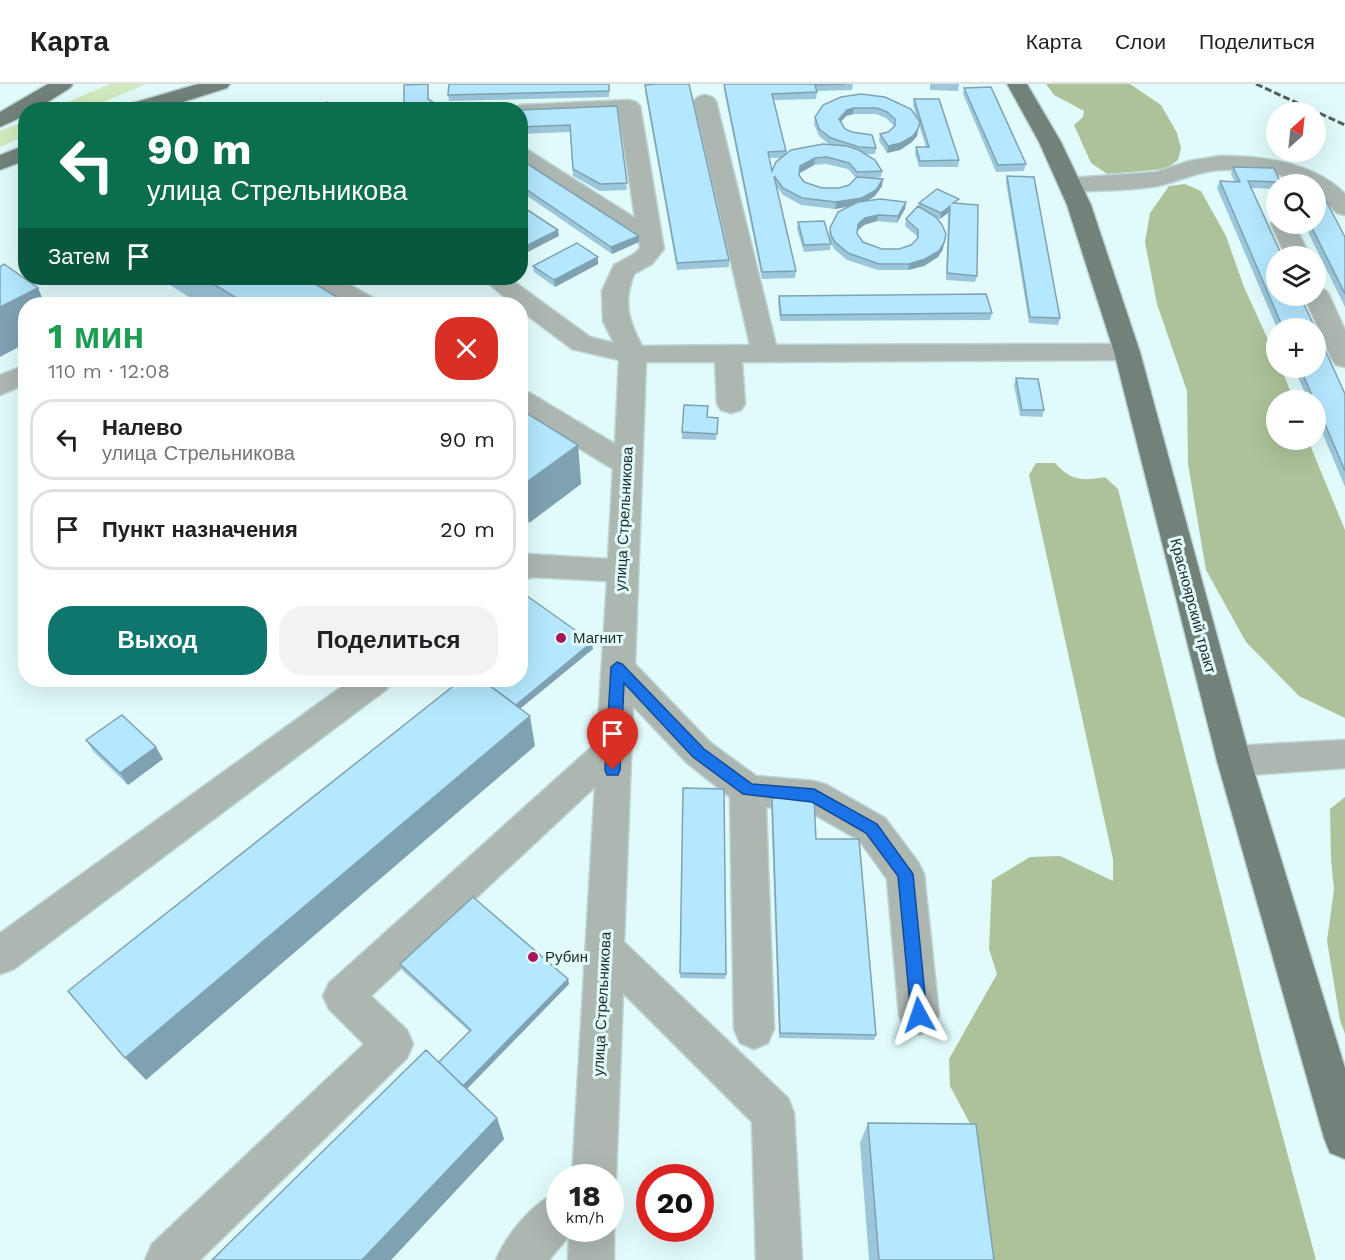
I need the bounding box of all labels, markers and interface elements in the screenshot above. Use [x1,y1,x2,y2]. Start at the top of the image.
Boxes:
text: Карта [30,25,109,58]
text: Карта [1026,29,1082,54]
text: Слои [1115,29,1166,54]
text: Поделиться [1199,29,1315,54]
north arrow [1266,102,1326,162]
map controls [1266,102,1326,450]
text: 90 m [147,125,251,174]
icon: left [48,126,126,204]
button: search [1266,174,1326,234]
text: улица Стрельникова [147,175,407,207]
icon: arrive [122,240,155,273]
text: Затем [48,244,110,269]
button: layers [1266,246,1326,306]
text: 1 мин [48,315,144,357]
button: close [435,317,498,380]
button: + [1266,318,1326,378]
text: 110 m · 12:08 [48,359,170,383]
button: − [1266,390,1326,450]
text: Налево [102,415,183,440]
icon: left [51,423,84,456]
text: 90 m [439,427,495,452]
text: улица Стрельникова [102,441,295,465]
street label: улица Стрельникова [611,446,637,592]
icon: arrive [51,513,84,546]
text: Пункт назначения [102,517,298,542]
text: 20 m [440,517,495,542]
street label: Красноярский тракт [1166,536,1220,676]
button: Выход [48,606,267,675]
button: Поделиться [279,606,498,675]
place label: Магнит [573,629,623,647]
marker: Магнит [554,631,568,645]
pin [587,708,638,770]
icon: arrive [596,717,629,750]
street label: улица Стрельникова [589,931,615,1077]
place label: Рубин [545,948,588,966]
marker: Рубин [526,950,540,964]
position arrow [887,983,951,1047]
speed limit sign: 20 [636,1164,714,1242]
text: 18 [569,1178,601,1213]
text: km/h [566,1209,604,1227]

